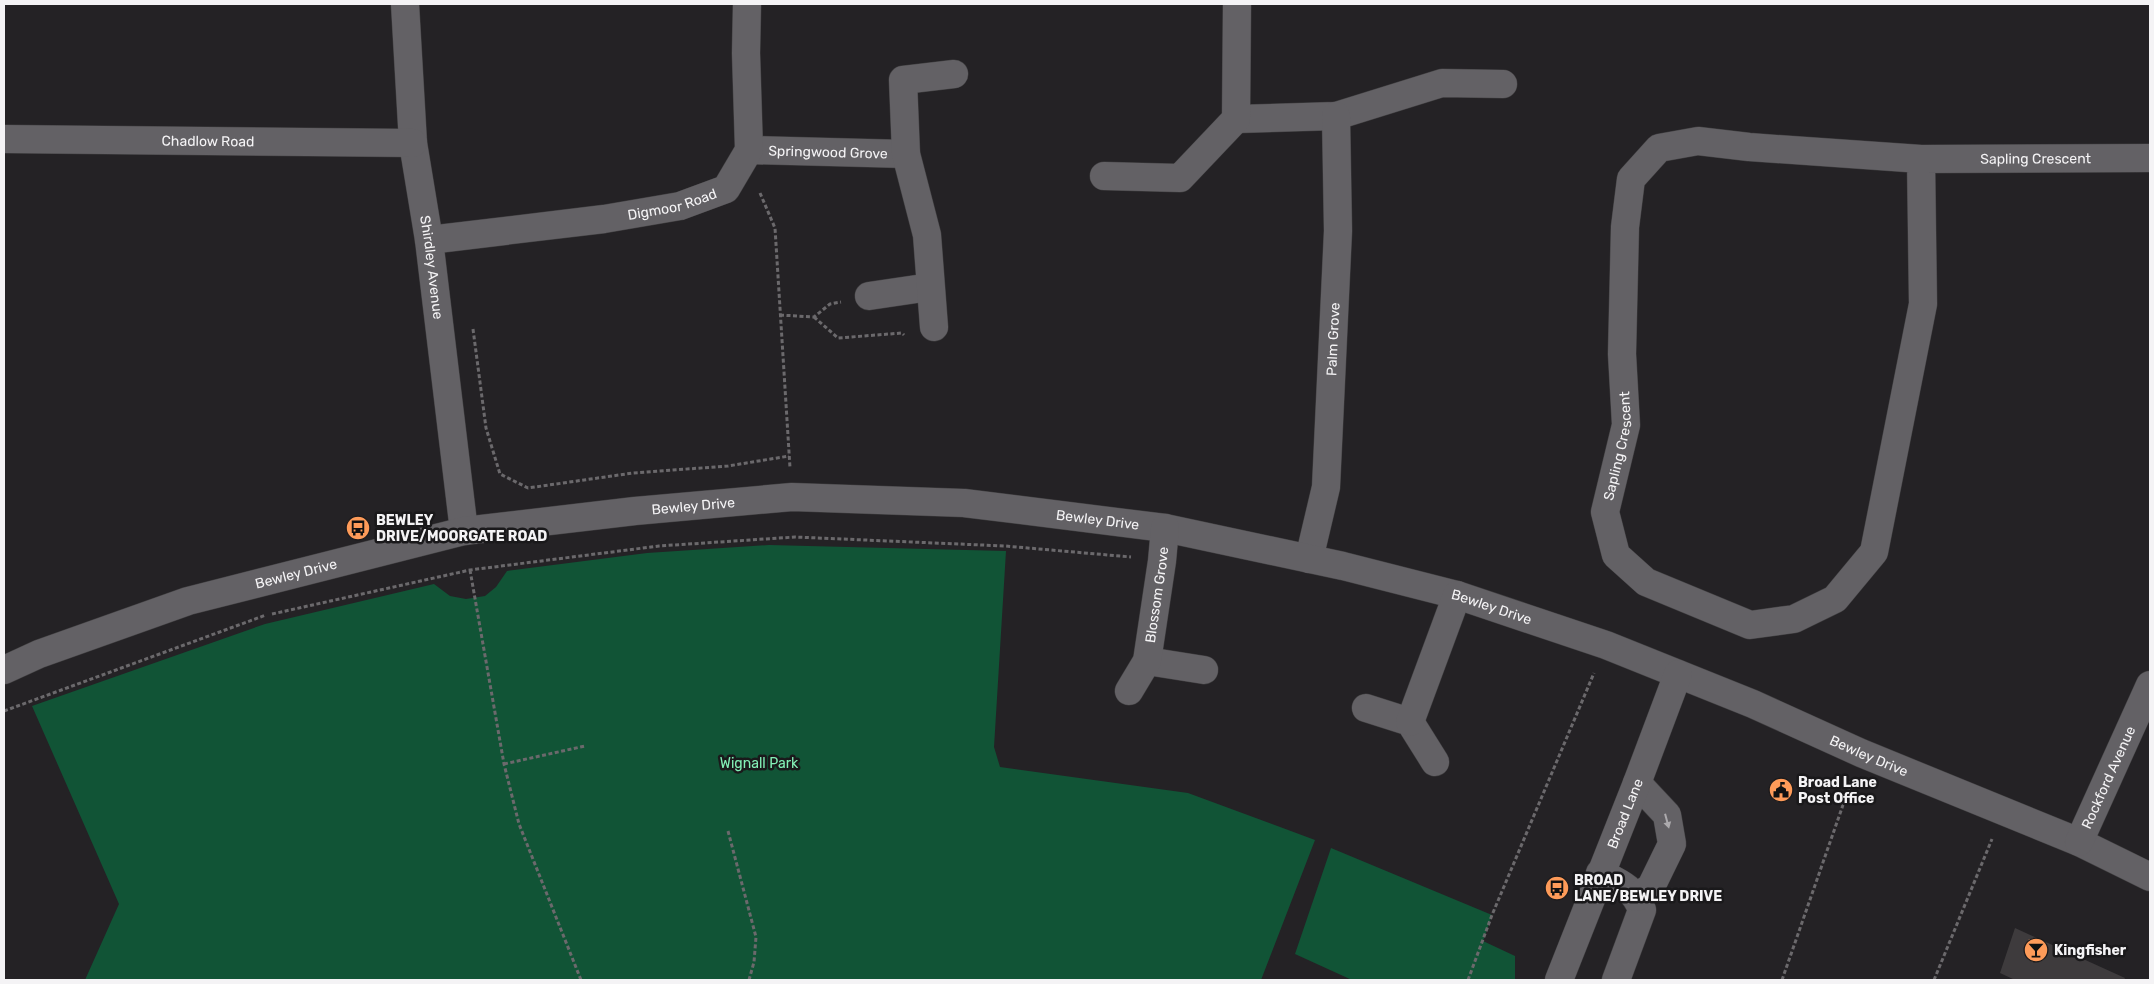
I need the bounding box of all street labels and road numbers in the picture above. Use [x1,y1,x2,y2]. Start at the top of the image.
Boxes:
street label: Chadlow Road [162,132,254,150]
street label: Springwood Grove [768,142,888,162]
street label: Sapling Crescent [1980,150,2092,167]
street label: Digmoor Road [626,185,719,223]
street label: Shirdley Avenue [417,214,447,320]
street label: Palm Grove [1323,302,1343,376]
street label: Sapling Crescent [1600,390,1635,502]
street label: Bewley Drive [651,494,736,518]
street label: Bewley Drive [1055,506,1140,533]
street label: Blossom Grove [1141,546,1172,644]
street label: Bewley Drive [253,555,339,592]
street label: Bewley Drive [1450,585,1534,628]
street label: Rockford Avenue [2078,723,2139,831]
street label: Bewley Drive [1827,731,1911,780]
street label: Broad Lane [1603,776,1646,851]

